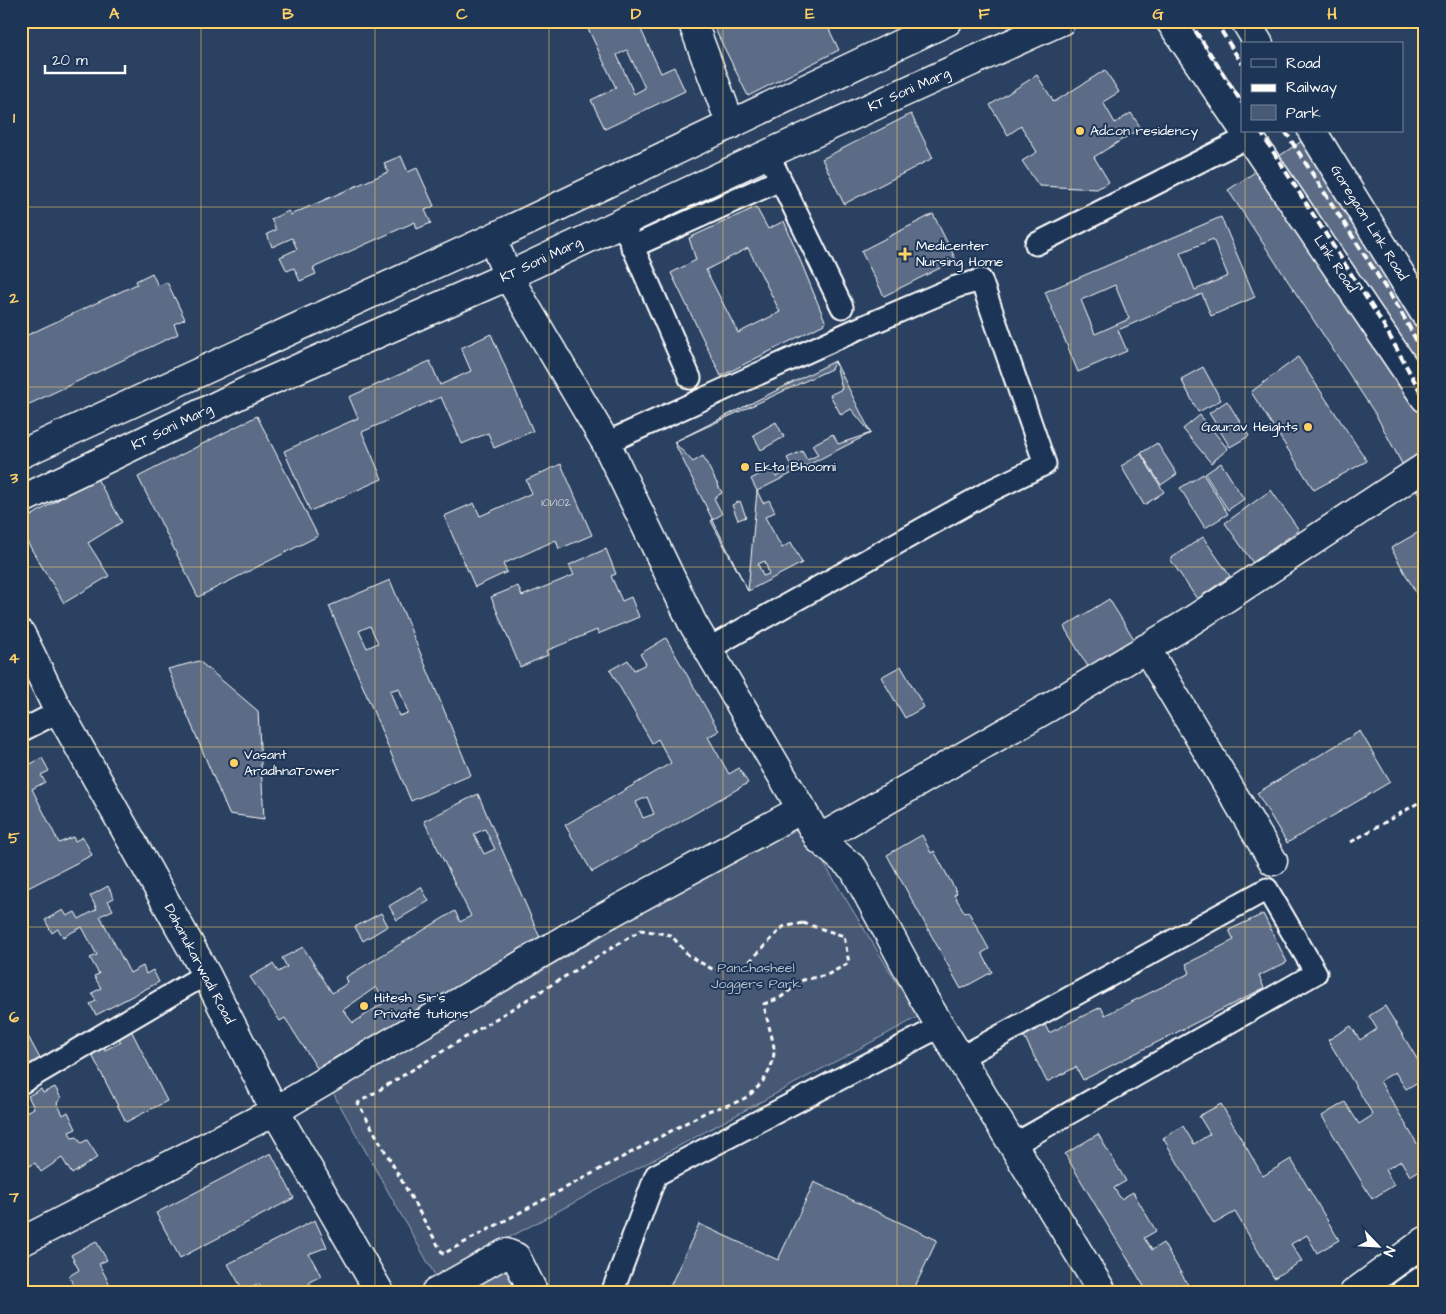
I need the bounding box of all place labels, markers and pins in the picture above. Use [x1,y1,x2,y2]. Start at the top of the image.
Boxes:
place label: Adcon residency [1090,121,1199,141]
marker: Adcon residency [1074,125,1086,137]
place label: Medicenter Nursing Home [916,236,1004,272]
marker: Medicenter Nursing Home [898,247,912,261]
place label: Gaurav Heights [1201,417,1298,437]
marker: Gaurav Heights [1302,421,1314,433]
place label: Ekta Bhoomi [755,457,836,477]
marker: Ekta Bhoomi [739,461,751,473]
place label: Vasant AradhnaTower [244,745,340,781]
marker: Vasant AradhnaTower [228,757,240,769]
place label: Hitesh Sir's Private tutions [374,988,468,1024]
marker: Hitesh Sir's Private tutions [358,1000,370,1012]

